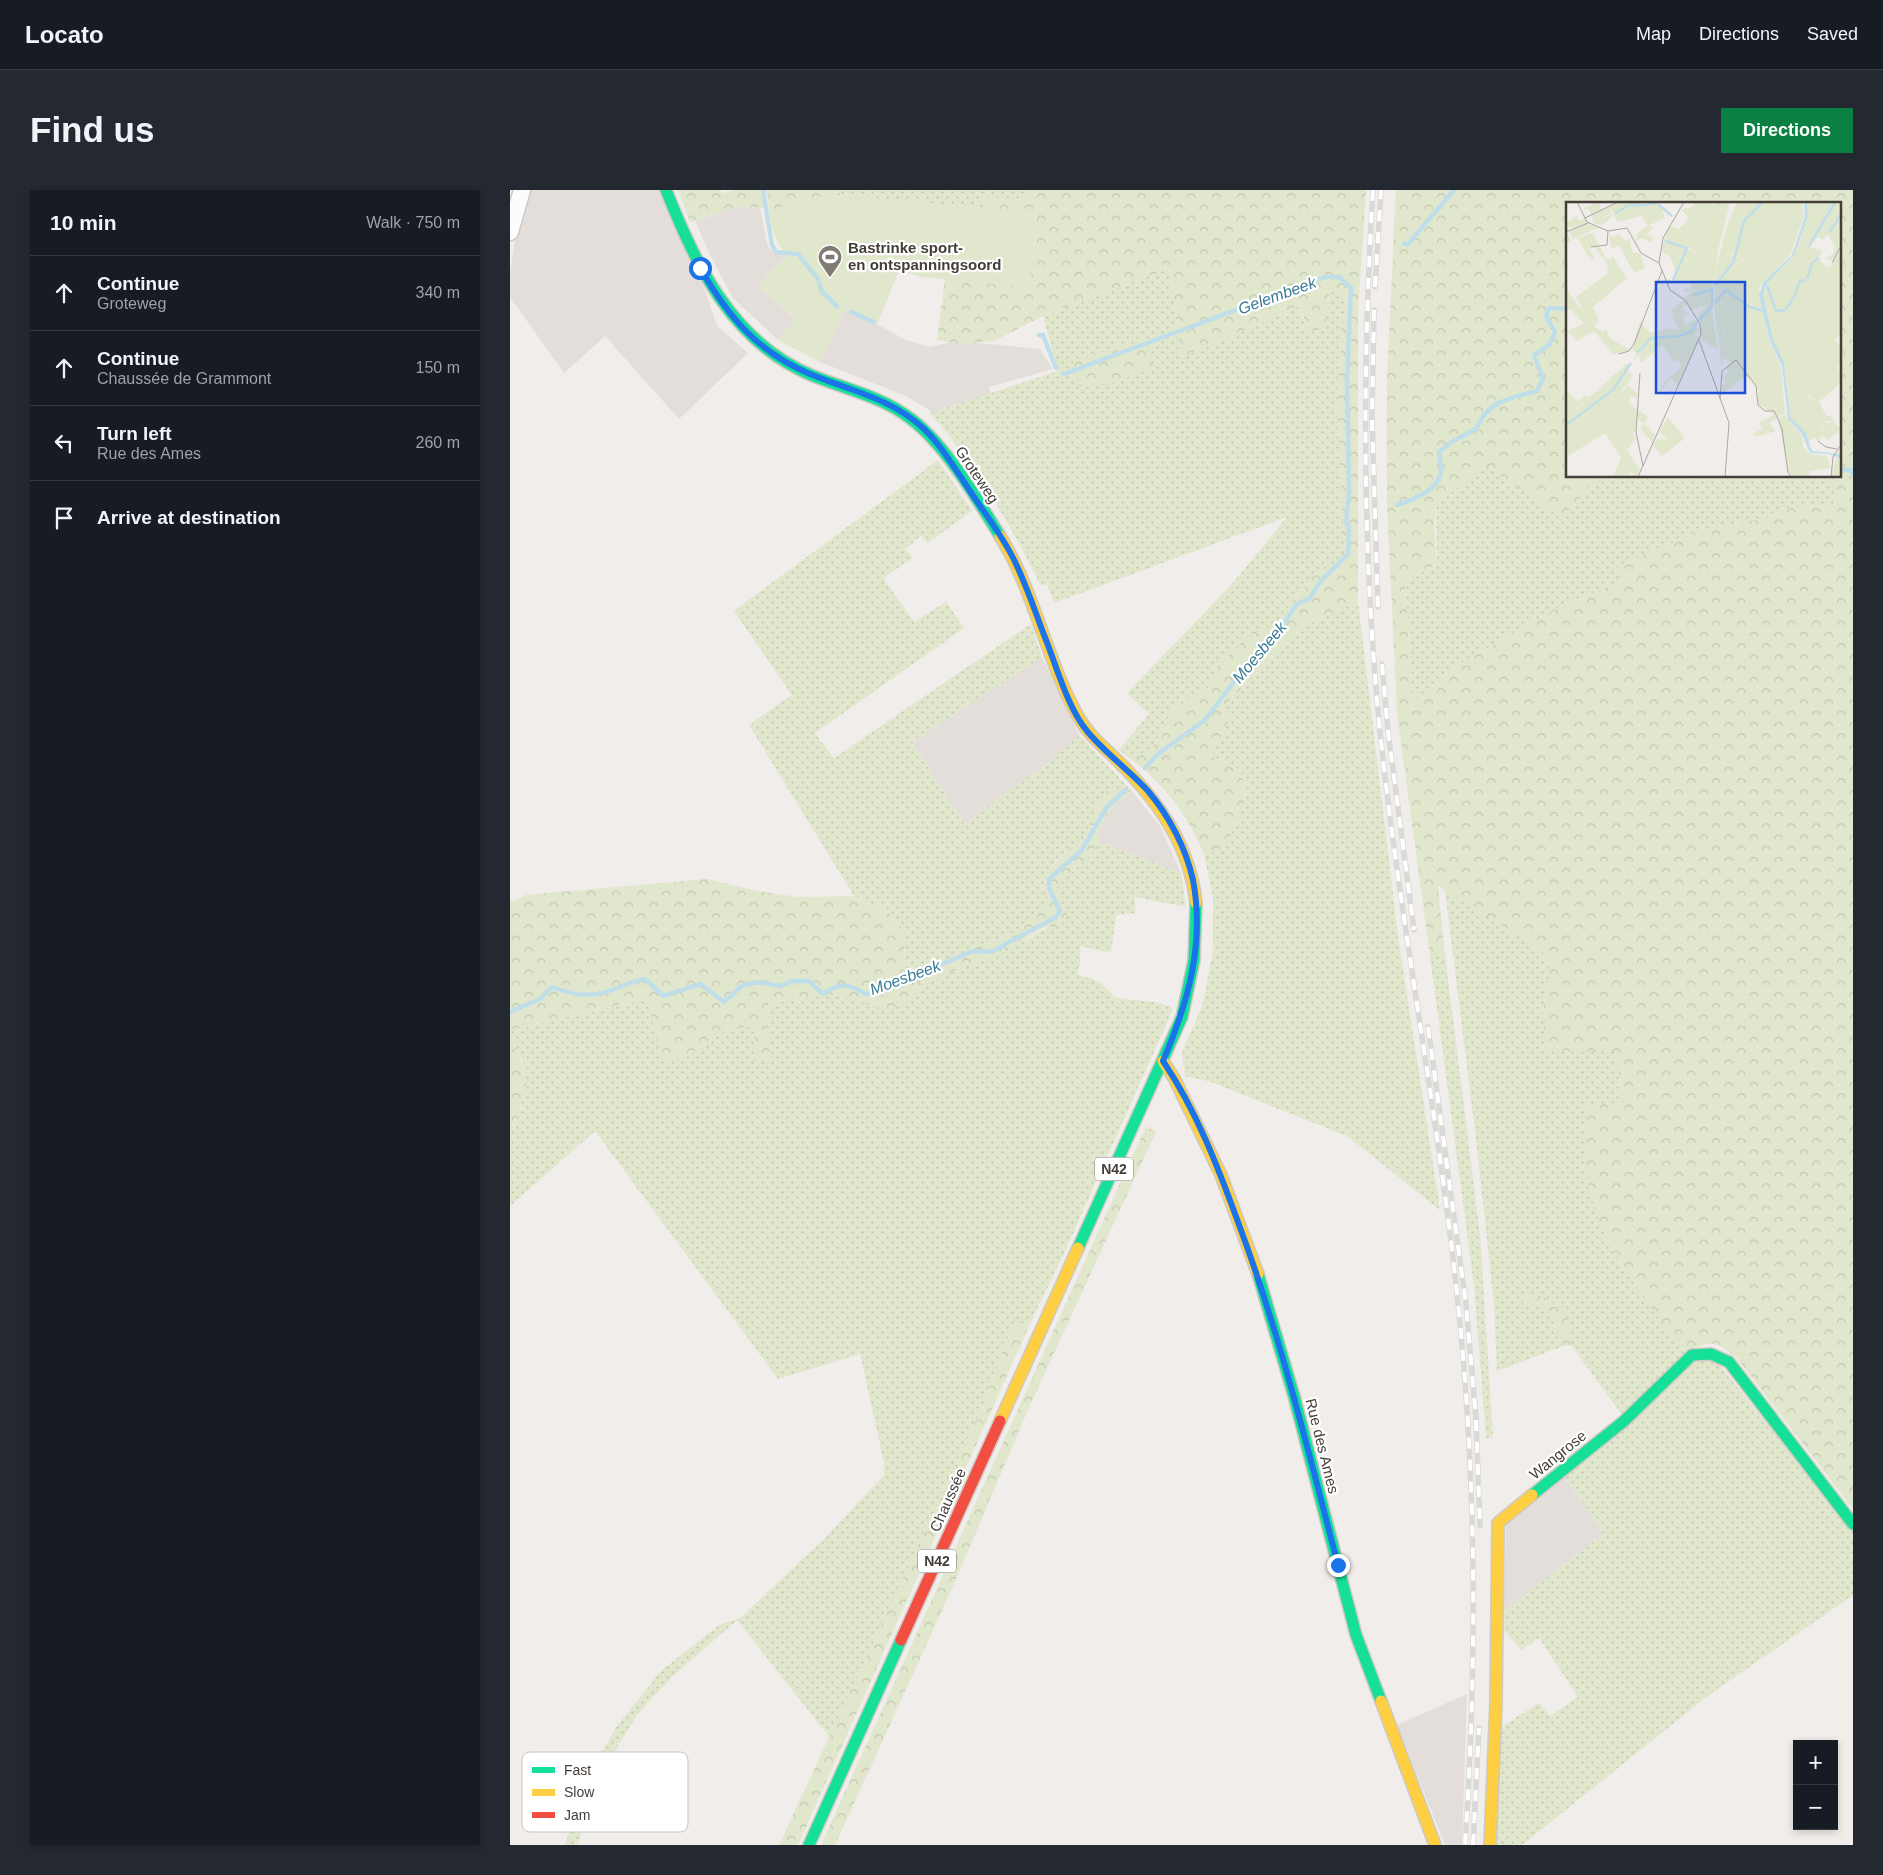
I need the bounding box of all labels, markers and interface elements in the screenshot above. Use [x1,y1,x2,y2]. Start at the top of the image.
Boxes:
text: Locato [25,21,104,48]
text: Map [1636,24,1671,44]
text: Directions [1699,24,1779,44]
text: Saved [1807,24,1858,44]
button: Directions [1721,108,1853,153]
text: Find us [30,110,154,149]
inset map [1566,202,1840,478]
text: 10 min [50,211,117,234]
text: Walk · 750 m [366,214,460,231]
place label: Bastrinke sport- en ontspanningsoord [848,239,1001,273]
sports icon: Bastrinke sport- en ontspanningsoord [817,244,843,278]
route start [689,257,712,280]
text: Continue [97,273,179,294]
water label: Gelembeek [1236,273,1319,317]
icon: ahead [50,279,78,307]
text: 340 m [416,284,460,301]
text: Groteweg [97,295,166,312]
text: Continue [97,348,179,369]
icon: ahead [50,354,78,382]
text: 150 m [416,359,460,376]
text: Chaussée de Grammont [97,370,271,387]
text: Turn left [97,423,172,444]
icon: left [50,429,78,457]
text: 260 m [416,434,460,451]
street label: Groteweg [952,443,1003,506]
text: Rue des Ames [97,445,201,462]
icon: arrive [50,504,78,532]
text: Arrive at destination [97,507,281,528]
water label: Moesbeek [1229,618,1290,686]
water label: Moesbeek [868,957,944,998]
road number: N42 [1095,1158,1133,1181]
street label: Rue des Ames [1302,1396,1343,1495]
street label: Wangrose [1526,1427,1589,1483]
street label: Chaussée [926,1465,969,1534]
road number: N42 [918,1550,956,1572]
route end [1327,1554,1350,1577]
map controls [1793,1740,1838,1830]
button: + [1793,1740,1838,1785]
legend [522,1752,688,1832]
text: Fast [564,1762,591,1778]
text: Slow [564,1784,595,1800]
button: − [1793,1785,1838,1830]
text: Jam [564,1807,590,1823]

